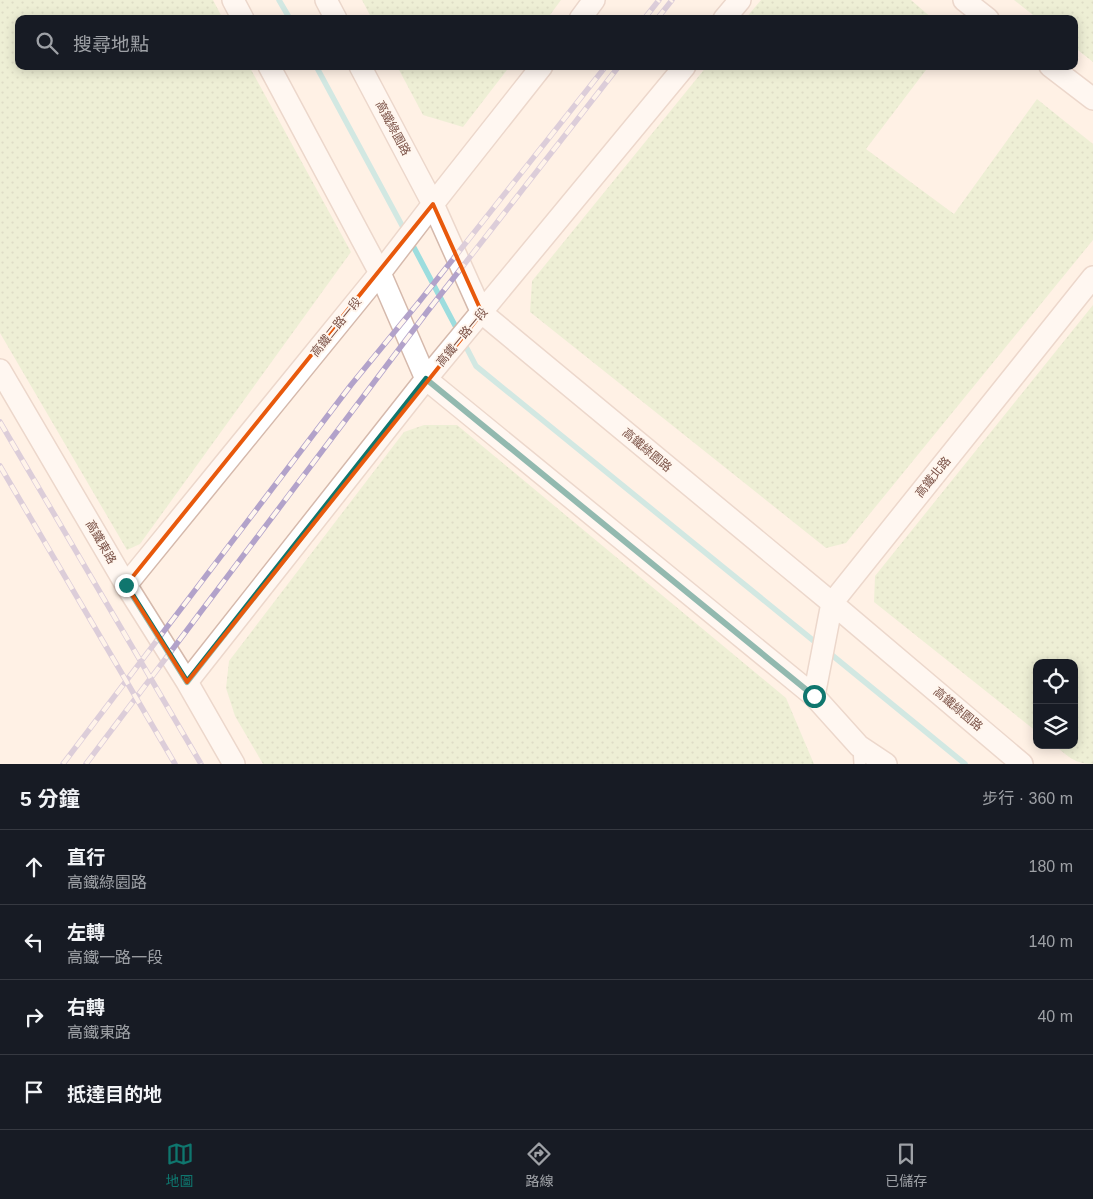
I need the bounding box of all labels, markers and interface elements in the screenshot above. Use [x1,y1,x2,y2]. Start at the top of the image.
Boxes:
search box [15,15,1078,70]
icon: search [33,29,61,57]
text: 搜尋地點 [73,34,149,55]
street label: 高鐵綠園路 [373,98,413,158]
street label: 高鐵二路一段 [308,295,364,359]
street label: 高鐵一路一段 [433,305,491,369]
street label: 高鐵綠園路 [620,425,674,475]
street label: 高鐵北路 [912,454,954,500]
street label: 高鐵東路 [83,518,119,566]
route end [115,574,138,597]
map controls [1033,659,1078,749]
button: locate [1033,659,1078,704]
street label: 高鐵綠園路 [931,684,985,734]
route start [803,685,826,708]
button: layers [1033,704,1078,749]
text: 5 分鐘 [20,787,80,810]
text: 步行 · 360 m [982,790,1073,807]
text: 直行 [67,847,105,868]
icon: ahead [20,853,48,881]
text: 180 m [1029,858,1073,875]
text: 高鐵綠園路 [67,874,147,891]
text: 左轉 [67,922,105,943]
icon: left [20,928,48,956]
text: 140 m [1029,933,1073,950]
text: 高鐵一路一段 [67,949,163,966]
text: 右轉 [67,997,105,1018]
icon: right [20,1003,48,1031]
text: 40 m [1037,1008,1073,1025]
text: 高鐵東路 [67,1024,131,1041]
icon: arrive [20,1078,48,1106]
text: 抵達目的地 [67,1084,162,1105]
tab: 地圖 [166,1140,194,1190]
tab: 路線 [525,1140,553,1190]
tab: 已儲存 [885,1140,927,1190]

